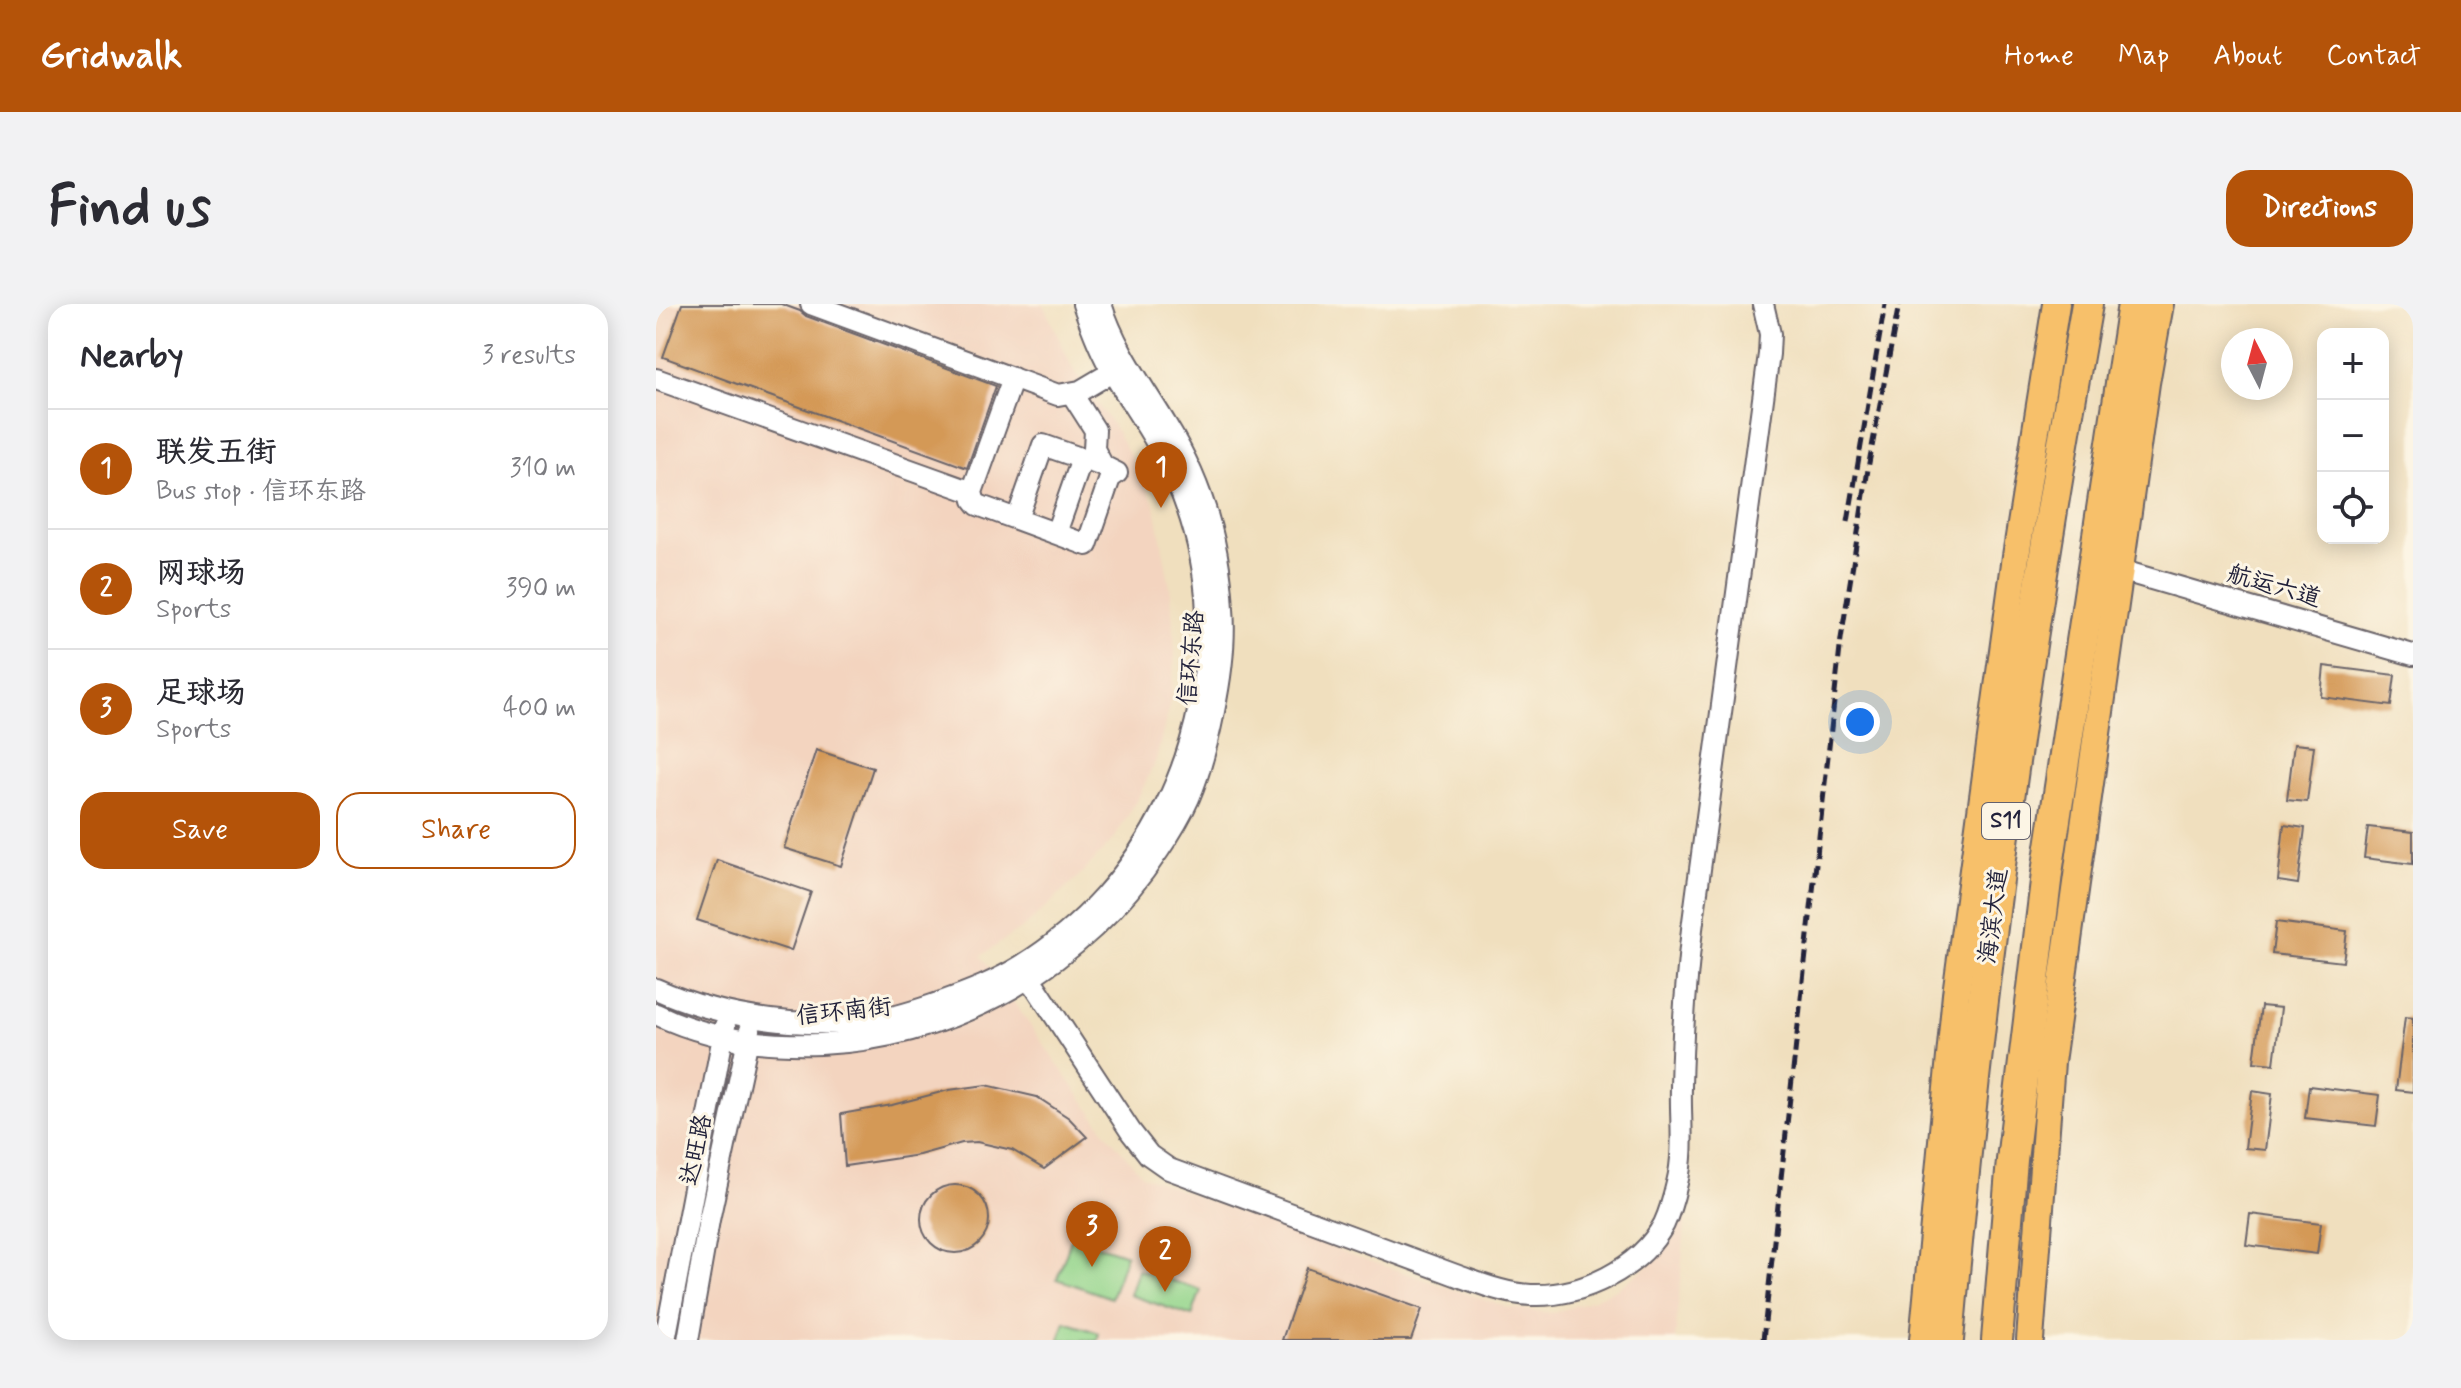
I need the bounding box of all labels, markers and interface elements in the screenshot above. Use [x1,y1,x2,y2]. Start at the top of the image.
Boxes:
text: Gridwalk [40,32,182,81]
text: Home [2004,38,2074,75]
text: Map [2118,38,2169,75]
text: About [2213,38,2282,75]
text: Contact [2326,38,2421,75]
button: Directions [2226,170,2413,247]
text: Find us [48,172,211,245]
north arrow [2221,328,2293,400]
map controls [2317,328,2389,544]
button: + [2317,328,2389,400]
text: Nearby [80,334,184,379]
text: 3 results [482,339,576,373]
button: − [2317,400,2389,472]
text: 联发五街 [156,433,276,472]
pin: 1 [1135,442,1187,508]
text: 1 [100,452,112,486]
text: 310 m [510,452,576,486]
button: locate [2317,472,2389,544]
text: Bus stop · 信环东路 [156,475,366,509]
text: 网球场 [156,554,246,593]
street label: 航运六道 [2224,559,2324,615]
text: 2 [100,572,112,606]
text: 390 m [505,572,576,606]
text: Sports [156,593,231,627]
street label: 信环东路 [1172,609,1212,707]
text: 足球场 [156,674,246,713]
text: 3 [100,692,112,726]
text: 400 m [503,692,576,726]
your location [1840,702,1880,742]
text: Sports [156,713,231,747]
button: Save [80,792,320,869]
button: Share [336,792,576,869]
road number: S11 [1982,803,2030,839]
street label: 海滨大道 [1973,866,2015,966]
street label: 信环南街 [795,992,893,1032]
street label: 达旺路 [674,1112,720,1188]
pin: 3 [1066,1201,1118,1267]
pin: 2 [1139,1226,1191,1292]

